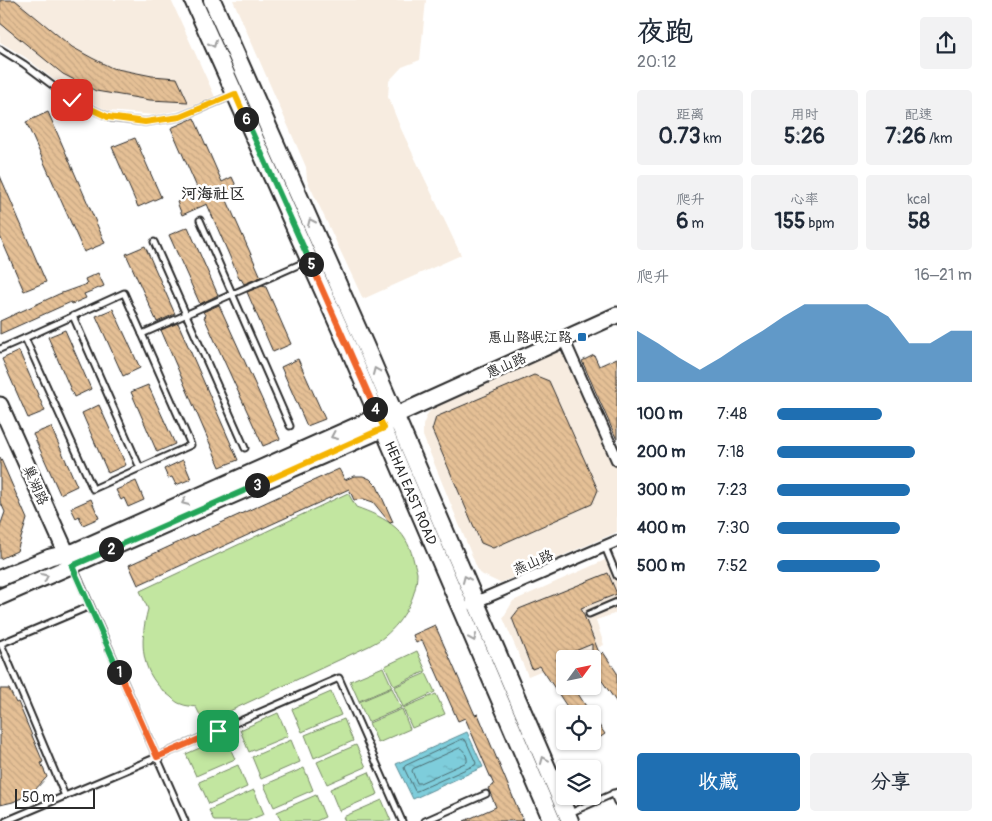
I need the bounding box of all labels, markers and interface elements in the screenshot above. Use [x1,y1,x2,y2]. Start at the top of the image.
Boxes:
text: 夜跑 [637,15,693,50]
button: share [920,17,972,69]
one-way arrow [207,39,217,48]
text: 20:12 [637,52,676,72]
pin [51,79,93,121]
icon: check [58,86,86,114]
pin: 6 [234,106,258,132]
text: 距离 [676,106,704,123]
text: 用时 [790,106,818,123]
text: 配速 [905,106,933,123]
text: 6 [242,111,251,128]
text: 0.73 [659,123,700,150]
text: 5:26 [784,123,825,150]
text: 7:26 [885,123,926,150]
text: km [700,130,722,147]
text: /km [926,130,952,147]
district label: 河海社区 [181,184,245,204]
text: 爬升 [676,191,704,208]
text: 心率 [790,191,818,208]
text: kcal [907,191,930,208]
text: 6 [676,208,689,235]
text: 155 [775,208,806,235]
text: 58 [908,208,930,235]
text: m [689,215,704,232]
text: bpm [806,215,834,232]
one-way arrow [306,218,317,227]
pin: 5 [298,252,324,276]
text: 5 [308,256,315,273]
text: 16–21 m [914,265,972,285]
text: 爬升 [637,267,669,287]
place label: 惠山路岷江路 [488,329,572,346]
marker: 惠山路岷江路 [576,331,588,343]
street label: 惠山路 [484,349,529,382]
one-way arrow [372,367,383,376]
pin: 4 [362,396,388,422]
text: 4 [371,401,380,418]
text: 100 m [637,404,683,424]
text: 7:48 [717,404,747,424]
one-way arrow [330,430,339,441]
street label: HEHAI EAST ROAD [381,439,440,548]
text: 200 m [637,442,685,462]
text: 7:18 [717,442,744,462]
street label: 巢湖路 [19,463,52,508]
pin: 3 [244,472,270,498]
text: 3 [254,477,261,494]
text: 300 m [637,480,685,500]
text: 7:23 [717,480,747,500]
one-way arrow [181,496,190,507]
text: 400 m [637,518,686,538]
text: 7:30 [717,518,750,538]
pin: 2 [98,536,124,562]
text: 2 [108,541,115,558]
street label: 燕山路 [511,546,556,578]
text: 500 m [637,556,685,576]
text: 7:52 [717,556,747,576]
one-way arrow [40,573,49,584]
one-way arrow [462,575,473,584]
one-way arrow [467,633,478,642]
north arrow [556,650,601,695]
map controls [556,650,601,805]
pin: 1 [106,660,132,684]
text: 1 [117,664,122,681]
button: locate [556,705,601,750]
pin [197,710,239,752]
icon: arrive [204,717,232,745]
button: 收藏 [637,753,800,811]
button: 分享 [810,753,972,811]
one-way arrow [540,756,551,765]
button: layers [556,760,601,805]
scale bar [15,786,95,809]
text: 50 m [22,789,55,806]

